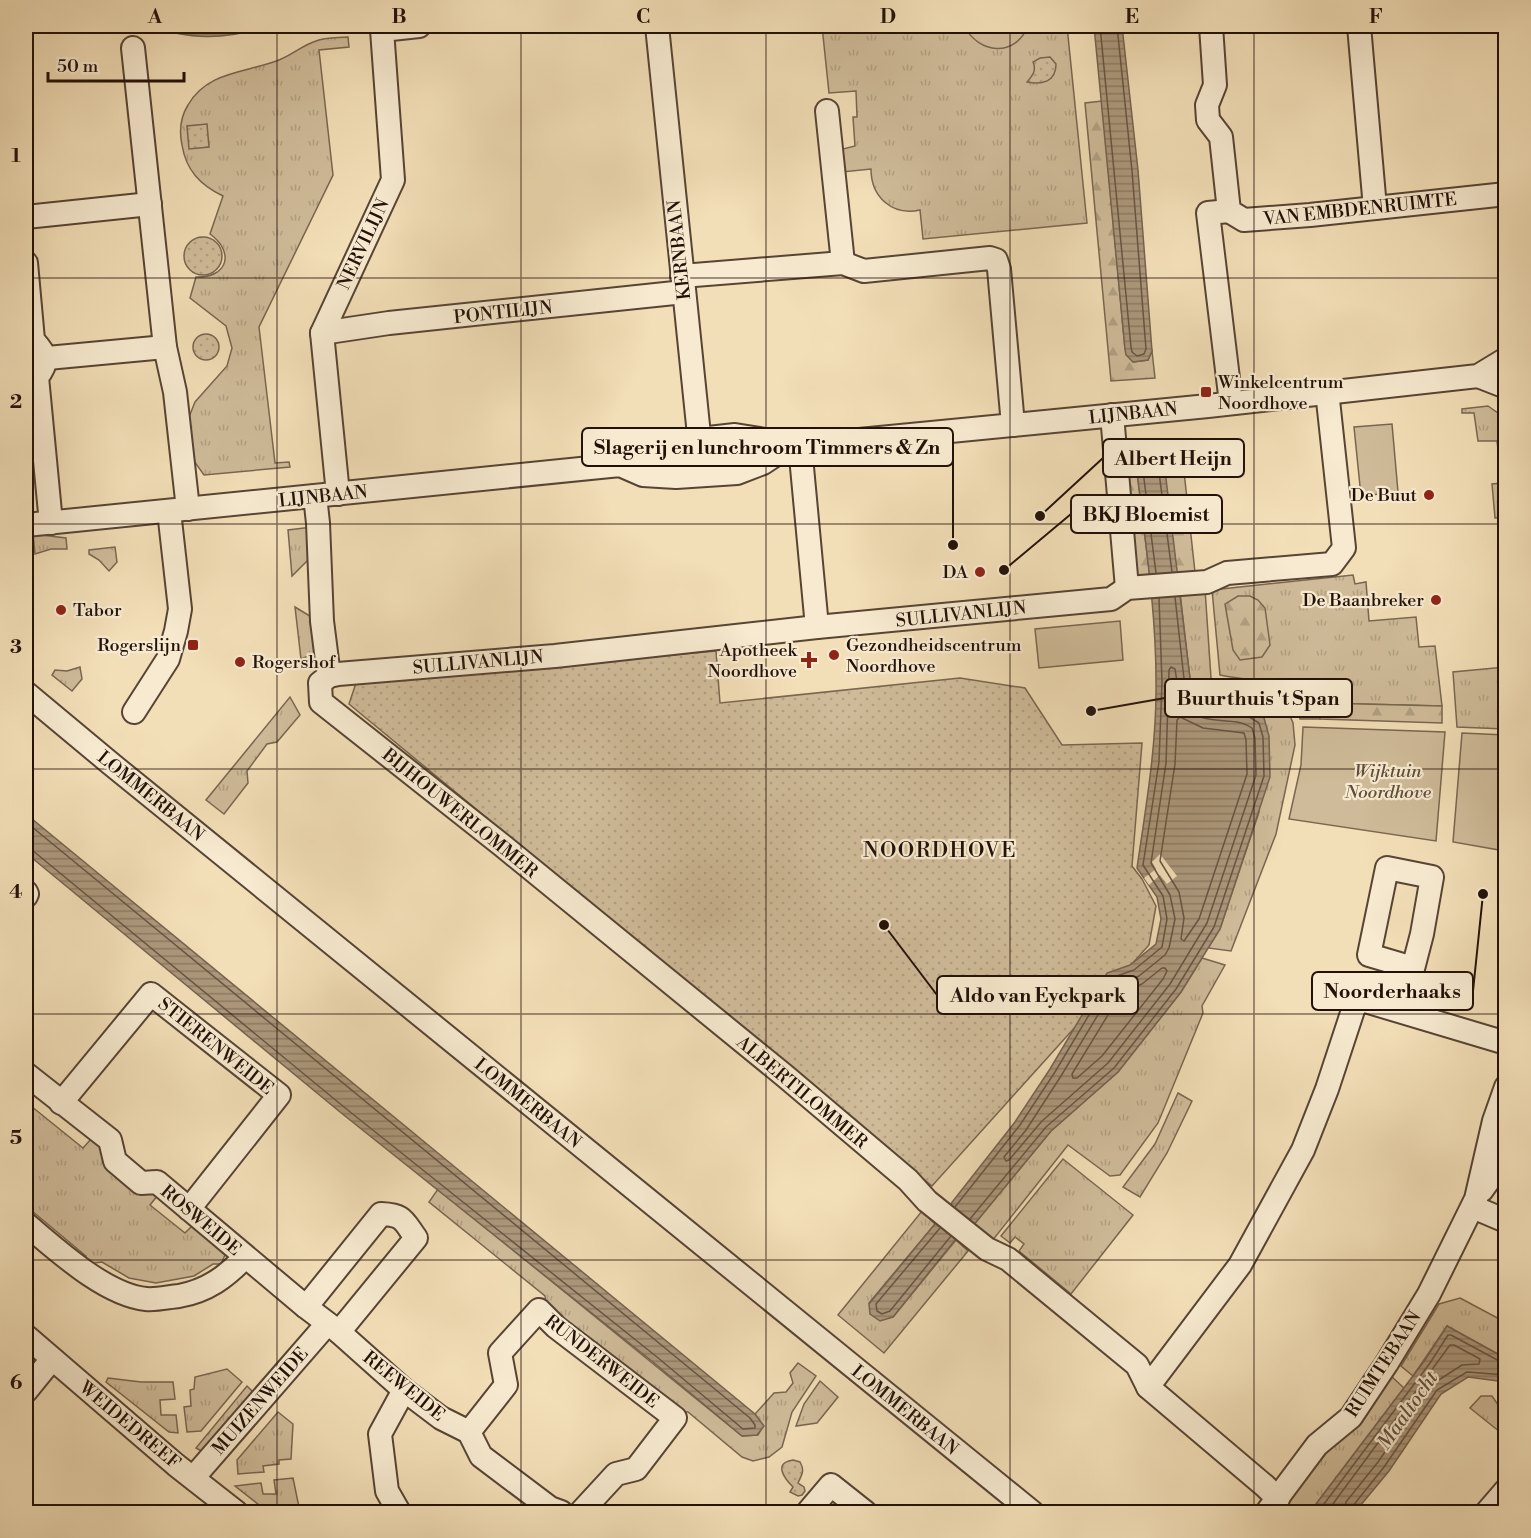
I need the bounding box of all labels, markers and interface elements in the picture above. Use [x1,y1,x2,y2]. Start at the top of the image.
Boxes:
text: A [147,5,163,30]
text: B [391,5,407,30]
text: C [636,5,650,30]
text: D [880,5,896,30]
text: E [1125,5,1139,30]
text: F [1369,5,1383,30]
scale bar [48,45,184,83]
text: 50 m [57,55,99,78]
text: 1 [11,144,21,169]
street label: VAN EMBDENRUIMTE [1261,188,1458,231]
street label: NERVILIJN [332,195,395,293]
street label: KERNBAAN [663,198,696,301]
street label: PONTILIJN [452,296,554,329]
place label: Winkelcentrum Noordhove [1217,371,1344,415]
marker: Winkelcentrum Noordhove [1199,385,1213,399]
text: 2 [10,390,22,415]
street label: LIJNBAAN [1087,397,1179,430]
callout: Slagerij en lunchroom Timmers & Zn [582,428,953,466]
text: Slagerij en lunchroom Timmers & Zn [594,436,941,461]
callout: Albert Heijn [1103,439,1244,477]
text: Albert Heijn [1113,447,1232,472]
street label: LIJNBAAN [277,480,369,513]
place label: De Buut [1351,484,1418,507]
marker: De Buut [1422,488,1436,502]
callout: BKJ Bloemist [1071,495,1222,533]
text: BKJ Bloemist [1083,503,1210,528]
place label: DA [943,561,969,584]
marker: DA [973,565,987,579]
place label: De Baanbreker [1303,589,1424,612]
marker: De Baanbreker [1429,593,1443,607]
street label: SULLIVANLIJN [895,596,1028,633]
place label: Tabor [73,599,122,622]
marker: Tabor [54,603,68,617]
place label: Rogerslijn [97,634,181,657]
place label: Gezondheidscentrum Noordhove [846,634,1022,678]
text: 3 [10,635,22,660]
marker: Rogerslijn [186,638,200,652]
place label: Apotheek Noordhove [707,639,799,683]
street label: SULLIVANLIJN [412,645,545,680]
marker: Gezondheidscentrum Noordhove [827,648,841,662]
place label: Rogershof [252,651,337,674]
marker: Apotheek Noordhove [802,653,816,667]
marker: Rogershof [233,655,247,669]
callout: Buurthuis 't Span [1165,679,1352,717]
text: Buurthuis 't Span [1177,687,1340,712]
street label: BIJHOUWERLOMMER [377,743,542,883]
street label: LOMMERBAAN [92,746,209,847]
park label: Wijktuin Noordhove [1344,760,1432,804]
district label: NOORDHOVE [863,838,1017,864]
text: 4 [9,880,23,905]
callout: Noorderhaaks [1312,972,1473,1010]
callout: Aldo van Eyckpark [937,976,1138,1014]
text: Noorderhaaks [1323,980,1461,1005]
text: Aldo van Eyckpark [949,984,1127,1009]
street label: STIERENWEIDE [153,993,278,1100]
street label: ALBERTILOMMER [731,1030,872,1154]
street label: LOMMERBAAN [469,1053,586,1154]
text: 5 [10,1126,22,1151]
street label: ROSWEIDE [156,1180,246,1261]
street label: RUIMTEBAAN [1341,1306,1427,1422]
street label: RUNDERWEIDE [540,1310,664,1413]
street label: MUIZENWEIDE [207,1343,314,1460]
street label: REEWEIDE [358,1346,449,1426]
street label: LOMMERBAAN [846,1360,963,1461]
water label: Maaltocht [1372,1366,1445,1455]
text: 6 [10,1371,23,1396]
street label: WEIDEDREEF [74,1376,185,1475]

